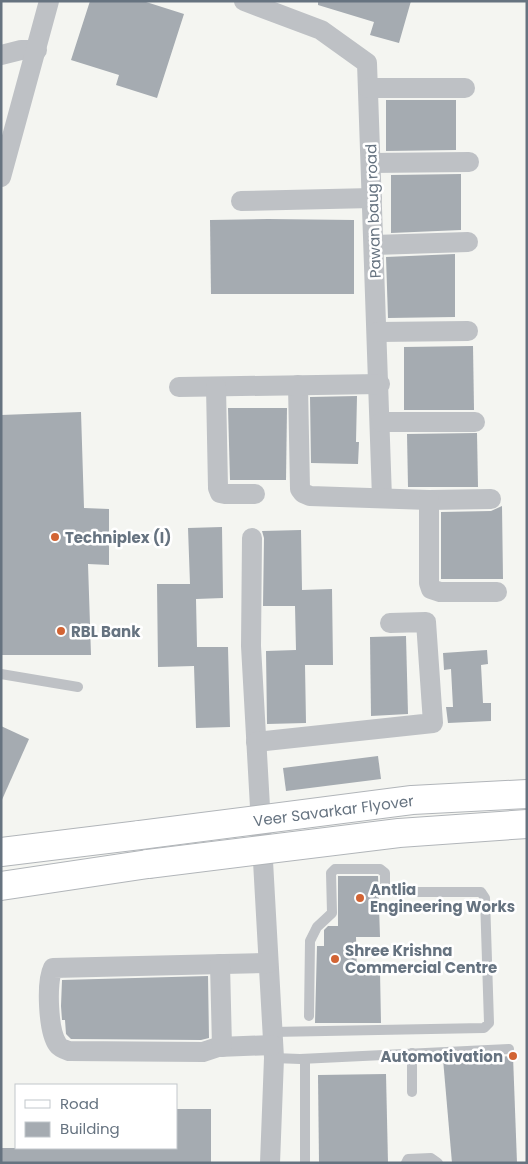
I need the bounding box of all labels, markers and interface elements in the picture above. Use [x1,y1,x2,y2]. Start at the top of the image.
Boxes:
street label: Pawan baug road [360,143,386,279]
place label: Techniplex (I) [65,527,171,548]
marker: Techniplex (I) [49,531,61,543]
place label: RBL Bank [71,621,141,642]
marker: RBL Bank [55,625,67,637]
street label: Veer Savarkar Flyover [252,789,415,831]
place label: Antlia Engineering Works [370,879,515,917]
marker: Antlia Engineering Works [354,892,366,904]
place label: Shree Krishna Commercial Centre [345,940,497,978]
marker: Shree Krishna Commercial Centre [329,953,341,965]
place label: Automotivation [380,1046,503,1067]
marker: Automotivation [507,1050,519,1062]
legend [15,1084,178,1149]
text: Road [60,1093,99,1114]
text: Building [60,1118,120,1139]

